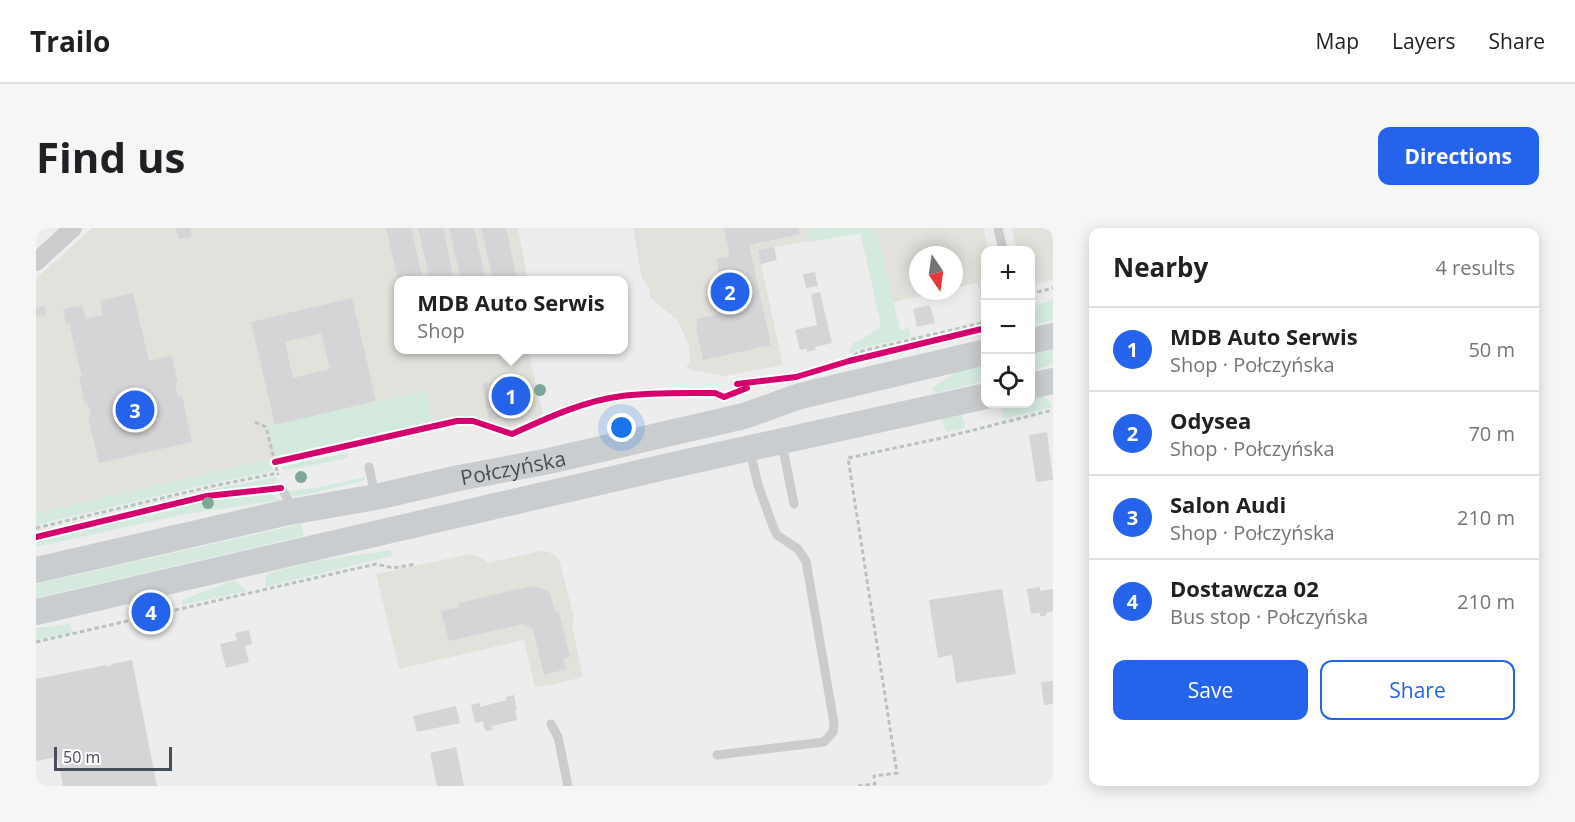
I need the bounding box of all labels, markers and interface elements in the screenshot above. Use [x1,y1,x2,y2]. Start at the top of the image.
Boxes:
text: Trailo [30,22,110,60]
text: Map [1316,27,1359,55]
text: Layers [1392,27,1456,55]
text: Share [1489,27,1545,55]
button: Directions [1378,127,1539,185]
text: Find us [36,128,185,185]
north arrow [909,246,963,300]
map controls [981,246,1035,408]
button: + [981,246,1035,300]
text: Nearby [1113,249,1208,285]
text: 4 results [1435,254,1515,281]
pin: 2 [710,270,750,314]
popup [394,276,628,354]
text: MDB Auto Serwis [417,287,605,317]
button: − [981,300,1035,354]
text: Shop [417,317,465,344]
text: MDB Auto Serwis [1170,321,1358,351]
text: 1 [1127,336,1138,363]
text: 50 m [1468,336,1515,363]
text: Shop · Połczyńska [1170,351,1335,378]
button: locate [981,354,1035,408]
pin: 1 [492,374,530,418]
pin: 3 [116,388,154,432]
text: Odysea [1170,405,1251,435]
your location [607,413,636,442]
text: 2 [1127,420,1138,447]
text: 70 m [1468,420,1515,447]
text: Shop · Połczyńska [1170,435,1335,462]
street label: Połczyńska [458,444,568,491]
text: Salon Audi [1170,489,1286,519]
text: 3 [1127,504,1138,531]
text: 210 m [1457,504,1515,531]
text: Shop · Połczyńska [1170,519,1335,546]
text: Dostawcza 02 [1170,573,1319,603]
text: 4 [1127,588,1138,615]
text: 210 m [1457,588,1515,615]
pin: 4 [132,590,170,634]
text: Bus stop · Połczyńska [1170,603,1368,630]
button: Save [1113,660,1308,720]
button: Share [1320,660,1515,720]
scale bar [54,744,172,772]
text: 50 m [63,746,100,768]

